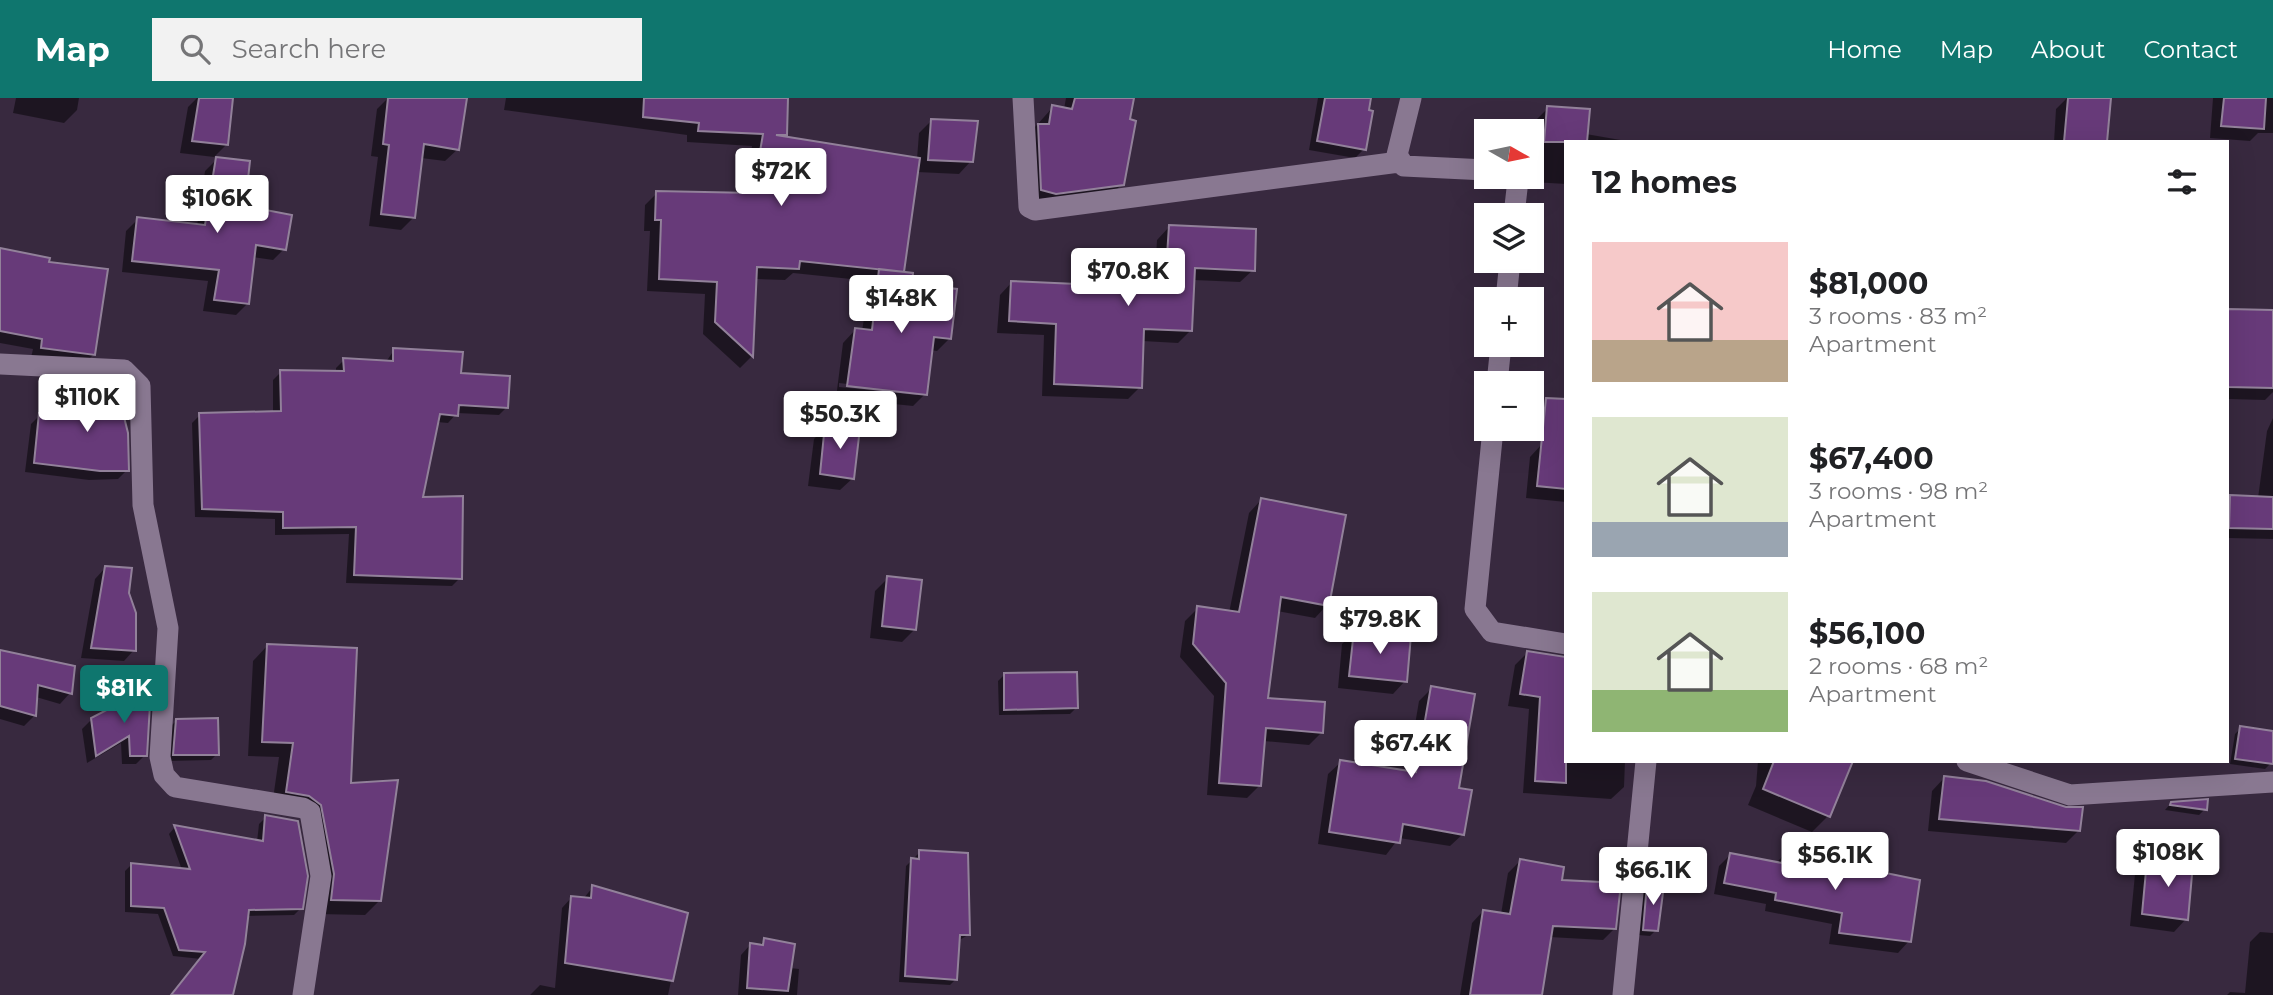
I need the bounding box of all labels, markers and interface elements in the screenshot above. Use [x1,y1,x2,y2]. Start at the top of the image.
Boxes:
search box [152,18,642,81]
text: Map [35,29,110,69]
icon: search [176,30,214,68]
text: Search here [232,33,386,65]
text: Home [1827,35,1902,64]
text: Map [1940,35,1993,64]
text: About [2031,35,2105,64]
text: Contact [2143,35,2238,64]
north arrow [1474,119,1544,189]
map controls [1474,119,1544,441]
pin: $72K [740,148,822,208]
text: $72K [751,157,811,185]
icon: filters [2163,163,2201,201]
text: 12 homes [1592,164,1737,201]
pin: $106K [168,176,266,235]
text: $106K [182,184,252,212]
button: layers [1474,203,1544,273]
pin: $70.8K [1071,248,1185,308]
text: $70.8K [1087,257,1169,285]
text: $81,000 [1809,265,1928,302]
icon: home [1648,270,1732,354]
pin: $148K [852,275,950,335]
text: $148K [865,284,937,312]
button: + [1474,287,1544,357]
text: 3 rooms · 83 m² [1809,302,1987,330]
text: Apartment [1809,330,1937,358]
button: − [1474,371,1544,441]
pin: $110K [38,374,136,434]
text: $110K [54,383,120,411]
pin: $50.3K [783,392,897,451]
text: $50.3K [800,400,880,428]
text: $67,400 [1809,440,1934,477]
icon: home [1648,445,1732,529]
text: 3 rooms · 98 m² [1809,477,1988,505]
text: Apartment [1809,505,1937,533]
pin: $79.8K [1323,596,1437,656]
text: $79.8K [1339,605,1421,633]
text: $56,100 [1809,615,1925,652]
icon: home [1648,620,1732,704]
text: 2 rooms · 68 m² [1809,652,1988,680]
pin: $81K [83,666,165,725]
text: $81K [96,674,152,702]
text: Apartment [1809,680,1937,708]
pin: $67.4K [1354,720,1468,780]
text: $67.4K [1370,729,1452,757]
pin: $108K [2119,830,2217,889]
pin: $56.1K [1778,832,1892,892]
text: $108K [2132,838,2204,866]
text: $56.1K [1798,841,1872,869]
pin: $66.1K [1596,848,1710,907]
text: $66.1K [1615,856,1691,884]

